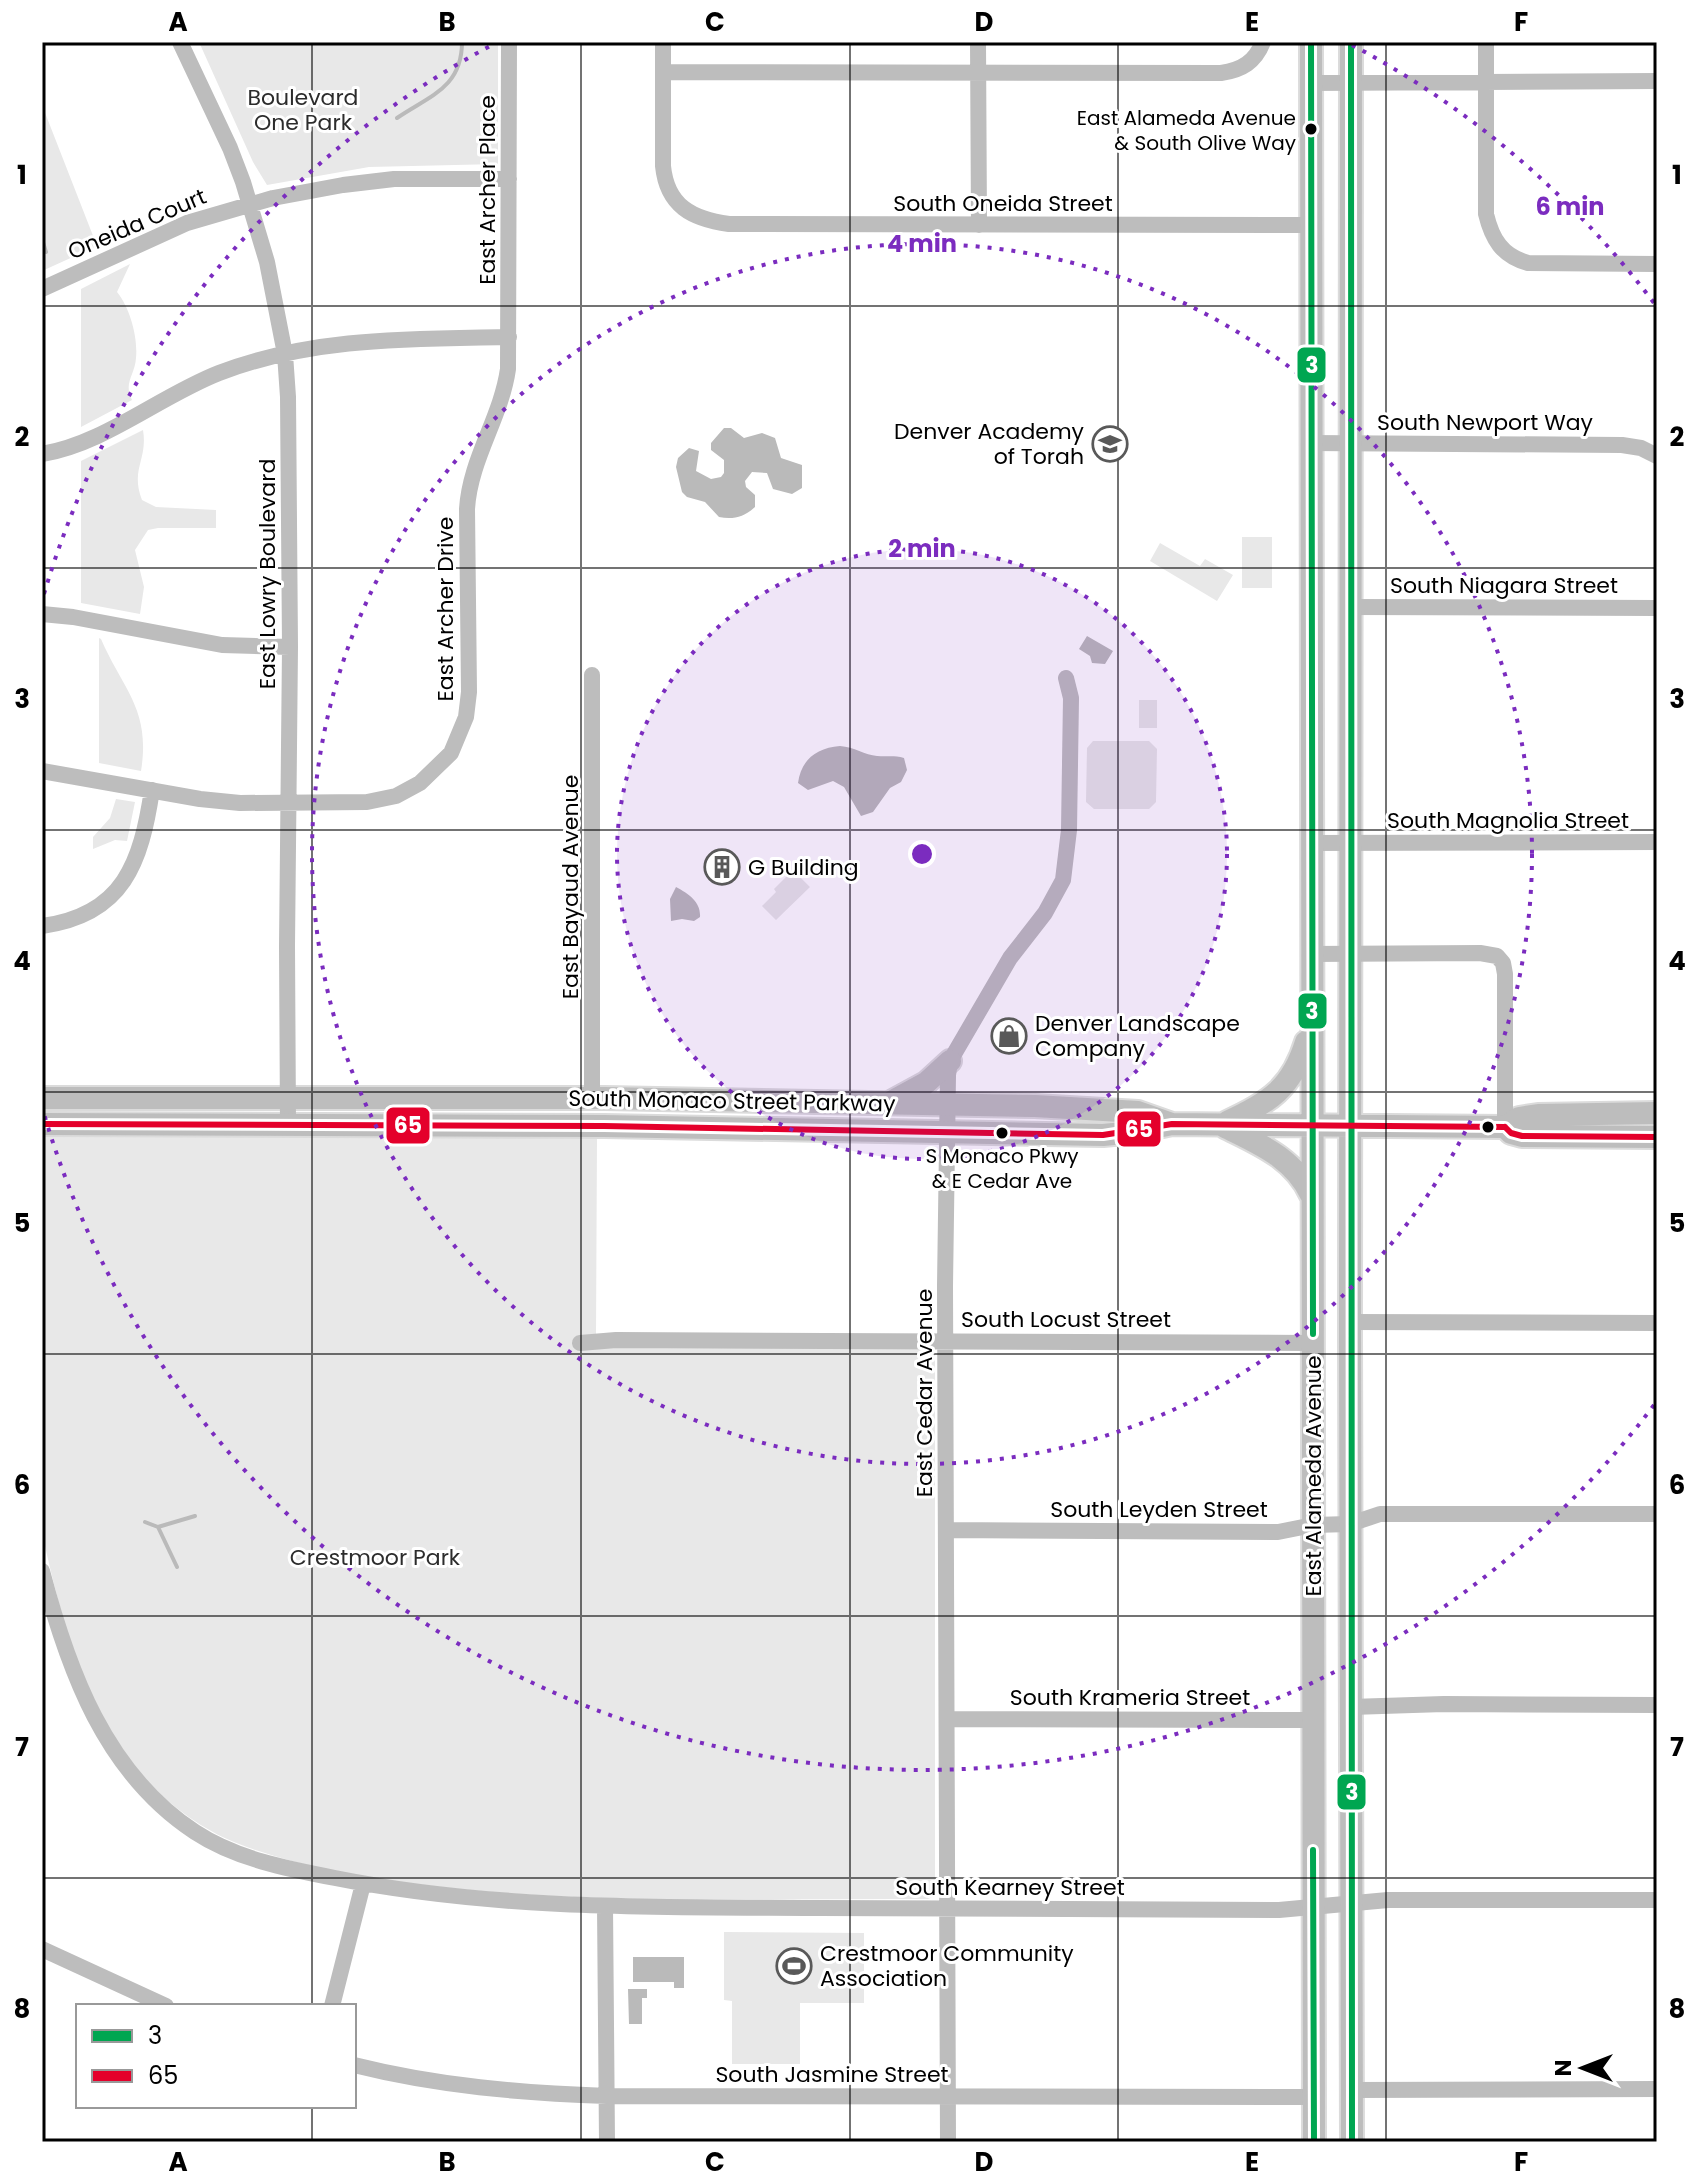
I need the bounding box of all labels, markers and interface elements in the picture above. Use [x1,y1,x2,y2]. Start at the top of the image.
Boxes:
text: A [168,4,188,40]
text: B [438,4,456,40]
text: C [705,4,725,40]
text: D [975,4,994,40]
text: E [1245,4,1259,40]
text: F [1514,4,1528,40]
park label: Boulevard One Park [248,82,359,138]
street label: East Archer Place [472,95,503,285]
place label: East Alameda Avenue & South Olive Way [1077,104,1296,157]
marker: East Alameda Avenue & South Olive Way [1303,121,1319,137]
text: 1 [17,157,27,193]
text: 1 [1672,157,1682,193]
street label: Oneida Court [63,181,211,267]
street label: South Oneida Street [893,188,1113,219]
text: 6 min [1535,190,1605,223]
text: 4 min [887,227,957,260]
line badge: 3 [1296,346,1327,384]
text: 3 [1305,350,1319,381]
street label: South Newport Way [1377,407,1594,438]
place label: Denver Academy of Torah [894,416,1085,472]
text: 2 [15,419,30,455]
text: 2 [1670,419,1685,455]
school or university icon: Denver Academy of Torah [1091,425,1129,463]
street label: East Lowry Boulevard [252,459,283,689]
street label: East Archer Drive [430,517,461,701]
text: 2 min [888,532,956,565]
street label: South Niagara Street [1390,570,1618,601]
text: 3 [14,681,30,717]
text: 3 [1669,681,1685,717]
street label: East Bayaud Avenue [555,775,586,999]
street label: South Magnolia Street [1387,805,1629,836]
centre of rings [908,840,936,868]
building icon: G Building [703,848,741,886]
place label: G Building [748,852,859,883]
text: 4 [13,943,31,979]
text: 4 [1668,943,1686,979]
line badge: 3 [1297,992,1328,1030]
text: 3 [1305,996,1319,1027]
place label: Denver Landscape Company [1035,1008,1240,1064]
shop icon: Denver Landscape Company [990,1017,1028,1055]
street label: South Monaco Street Parkway [568,1083,896,1119]
line badge: 65 [385,1106,431,1145]
text: 65 [394,1110,422,1141]
line badge: 65 [1116,1110,1162,1148]
text: 65 [1125,1114,1153,1145]
unlabelled marker [1480,1119,1496,1135]
marker: S Monaco Pkwy & E Cedar Ave [994,1125,1010,1141]
place label: S Monaco Pkwy & E Cedar Ave [925,1142,1079,1195]
text: 5 [14,1205,30,1241]
text: 5 [1669,1205,1685,1241]
street label: East Cedar Avenue [909,1289,940,1497]
street label: South Locust Street [961,1304,1171,1335]
street label: East Alameda Avenue [1298,1355,1329,1597]
text: 6 [14,1467,30,1503]
text: 6 [1669,1467,1685,1503]
street label: South Leyden Street [1050,1494,1268,1525]
park label: Crestmoor Park [290,1542,461,1573]
street label: South Krameria Street [1010,1682,1250,1713]
text: 7 [15,1729,29,1765]
text: 7 [1670,1729,1684,1765]
line badge: 3 [1336,1773,1367,1811]
text: 3 [1345,1777,1359,1808]
street label: South Kearney Street [895,1872,1125,1903]
place label: Crestmoor Community Association [820,1938,1074,1994]
sports icon: Crestmoor Community Association [775,1947,813,1985]
text: 8 [14,1991,30,2027]
text: 8 [1669,1991,1685,2027]
legend [76,2004,356,2108]
text: 3 [148,2019,162,2052]
north arrow [1543,2028,1623,2108]
text: 65 [148,2059,178,2092]
street label: South Jasmine Street [715,2059,949,2090]
text: N [1548,2060,1579,2076]
text: A [168,2144,188,2180]
text: B [438,2144,456,2180]
text: C [705,2144,725,2180]
text: D [975,2144,994,2180]
text: E [1245,2144,1259,2180]
text: F [1514,2144,1528,2180]

